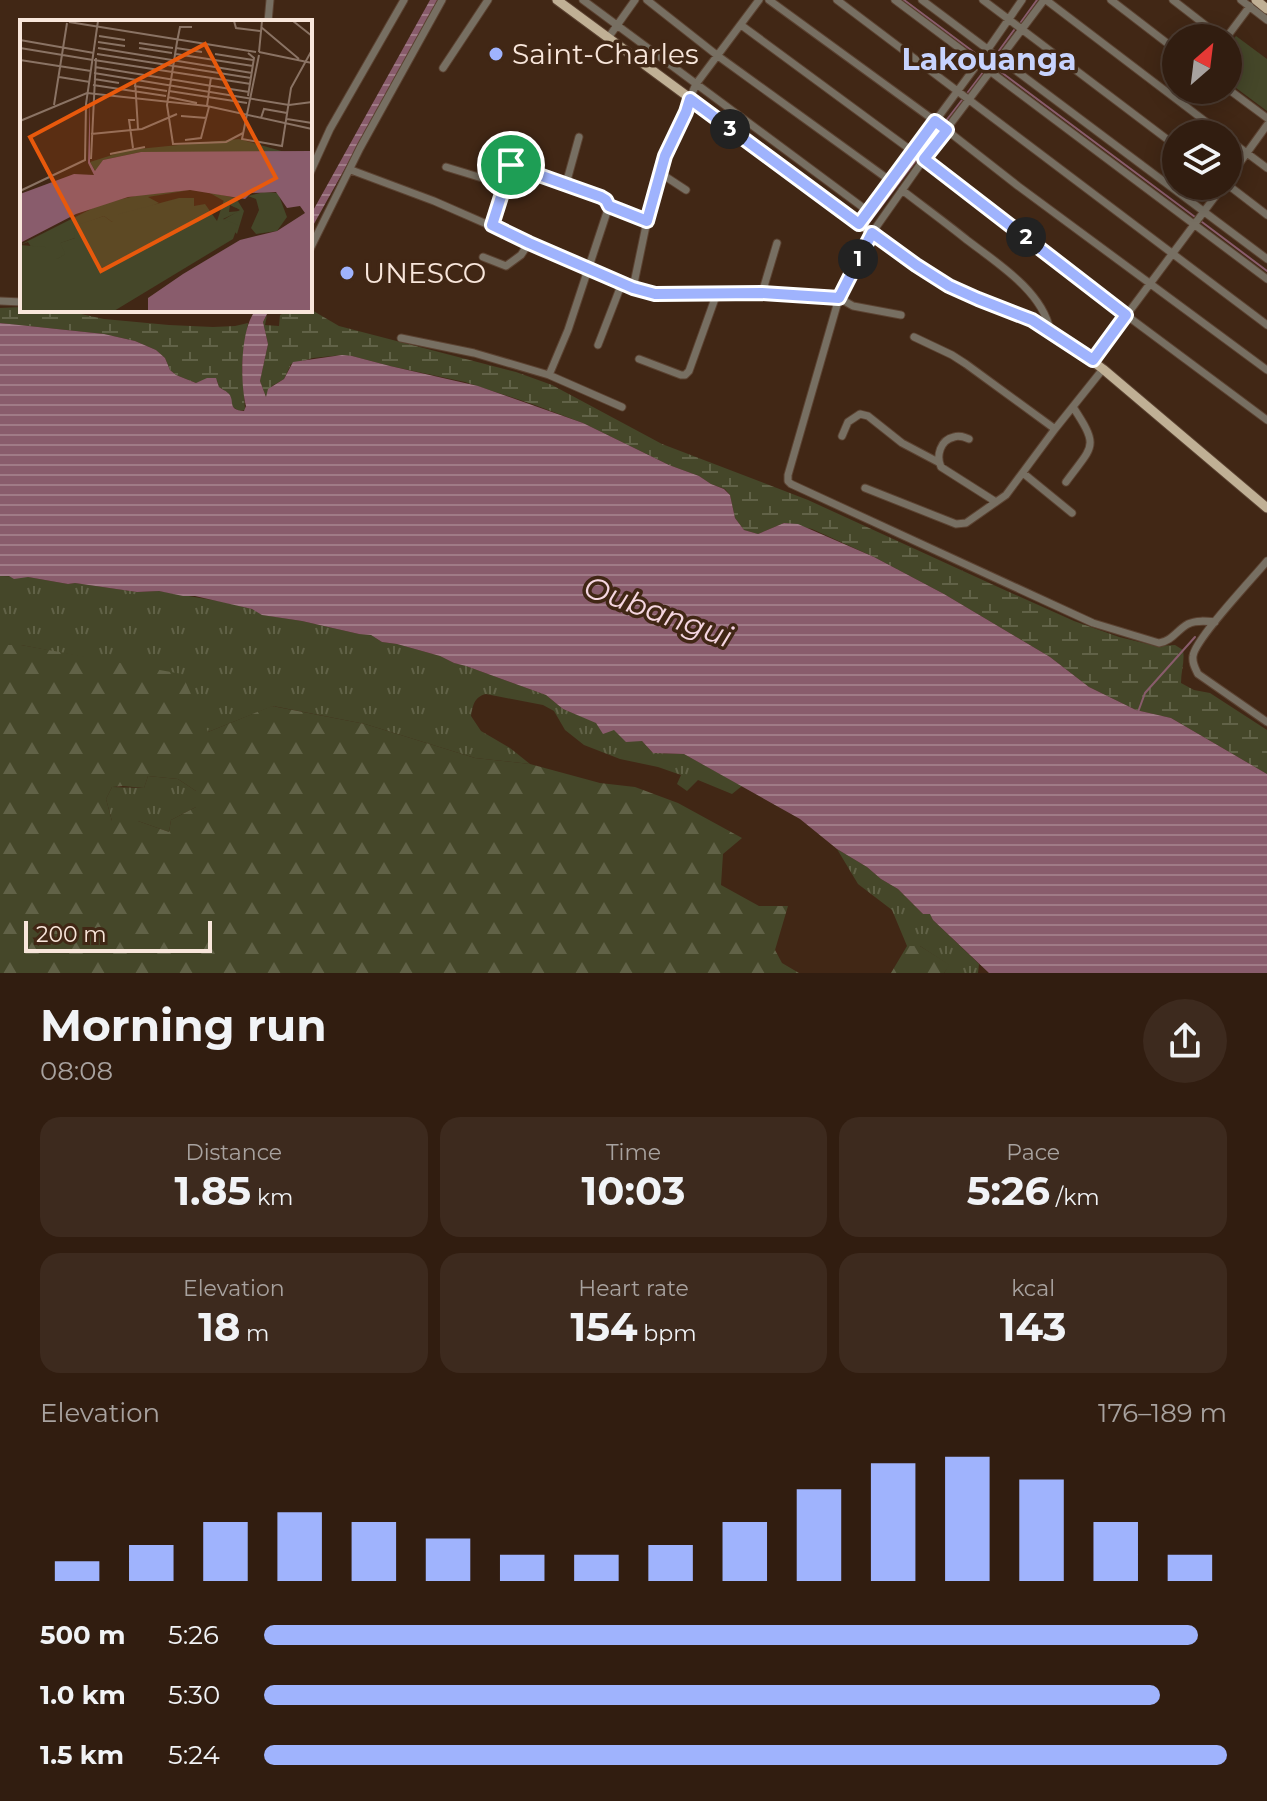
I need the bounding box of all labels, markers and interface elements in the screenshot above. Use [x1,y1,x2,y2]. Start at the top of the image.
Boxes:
inset map [20,20,312,312]
north arrow [1162,24,1242,104]
map controls [1162,24,1242,200]
place label: Saint-Charles [512,37,699,71]
district label: Lakouanga [902,41,1076,78]
marker: Saint-Charles [487,45,505,63]
pin: 3 [710,109,750,149]
text: 3 [723,115,737,142]
button: layers [1162,120,1242,200]
pin [477,131,545,199]
icon: arrive [489,143,533,187]
pin: 2 [1006,217,1046,257]
text: 2 [1020,223,1032,250]
pin: 1 [838,239,878,279]
text: 1 [854,245,862,272]
place label: UNESCO [363,256,486,290]
marker: UNESCO [338,264,356,282]
water label: Oubangui [579,568,738,656]
scale bar [24,917,212,953]
text: 200 m [36,921,107,948]
text: Morning run [40,998,327,1052]
button: share [1143,999,1227,1083]
text: 08:08 [40,1055,113,1087]
text: Distance [186,1139,282,1166]
text: Time [606,1139,661,1166]
text: Pace [1006,1139,1060,1166]
text: 1.85 [174,1166,251,1215]
text: 10:03 [582,1166,685,1215]
text: 5:26 [967,1166,1050,1215]
text: km [251,1184,293,1211]
text: /km [1050,1184,1100,1211]
text: Elevation [183,1275,285,1302]
text: Heart rate [578,1275,689,1302]
text: kcal [1011,1275,1055,1302]
text: 18 [198,1302,240,1351]
text: 154 [570,1302,638,1351]
text: 143 [1000,1302,1066,1351]
text: m [240,1320,269,1347]
text: bpm [638,1320,696,1347]
text: Elevation [40,1397,160,1429]
text: 176–189 m [1098,1397,1227,1429]
text: 500 m [40,1619,125,1651]
text: 5:26 [168,1619,219,1651]
text: 1.0 km [40,1679,126,1711]
text: 5:30 [168,1679,220,1711]
text: 1.5 km [40,1739,124,1771]
text: 5:24 [168,1739,220,1771]

